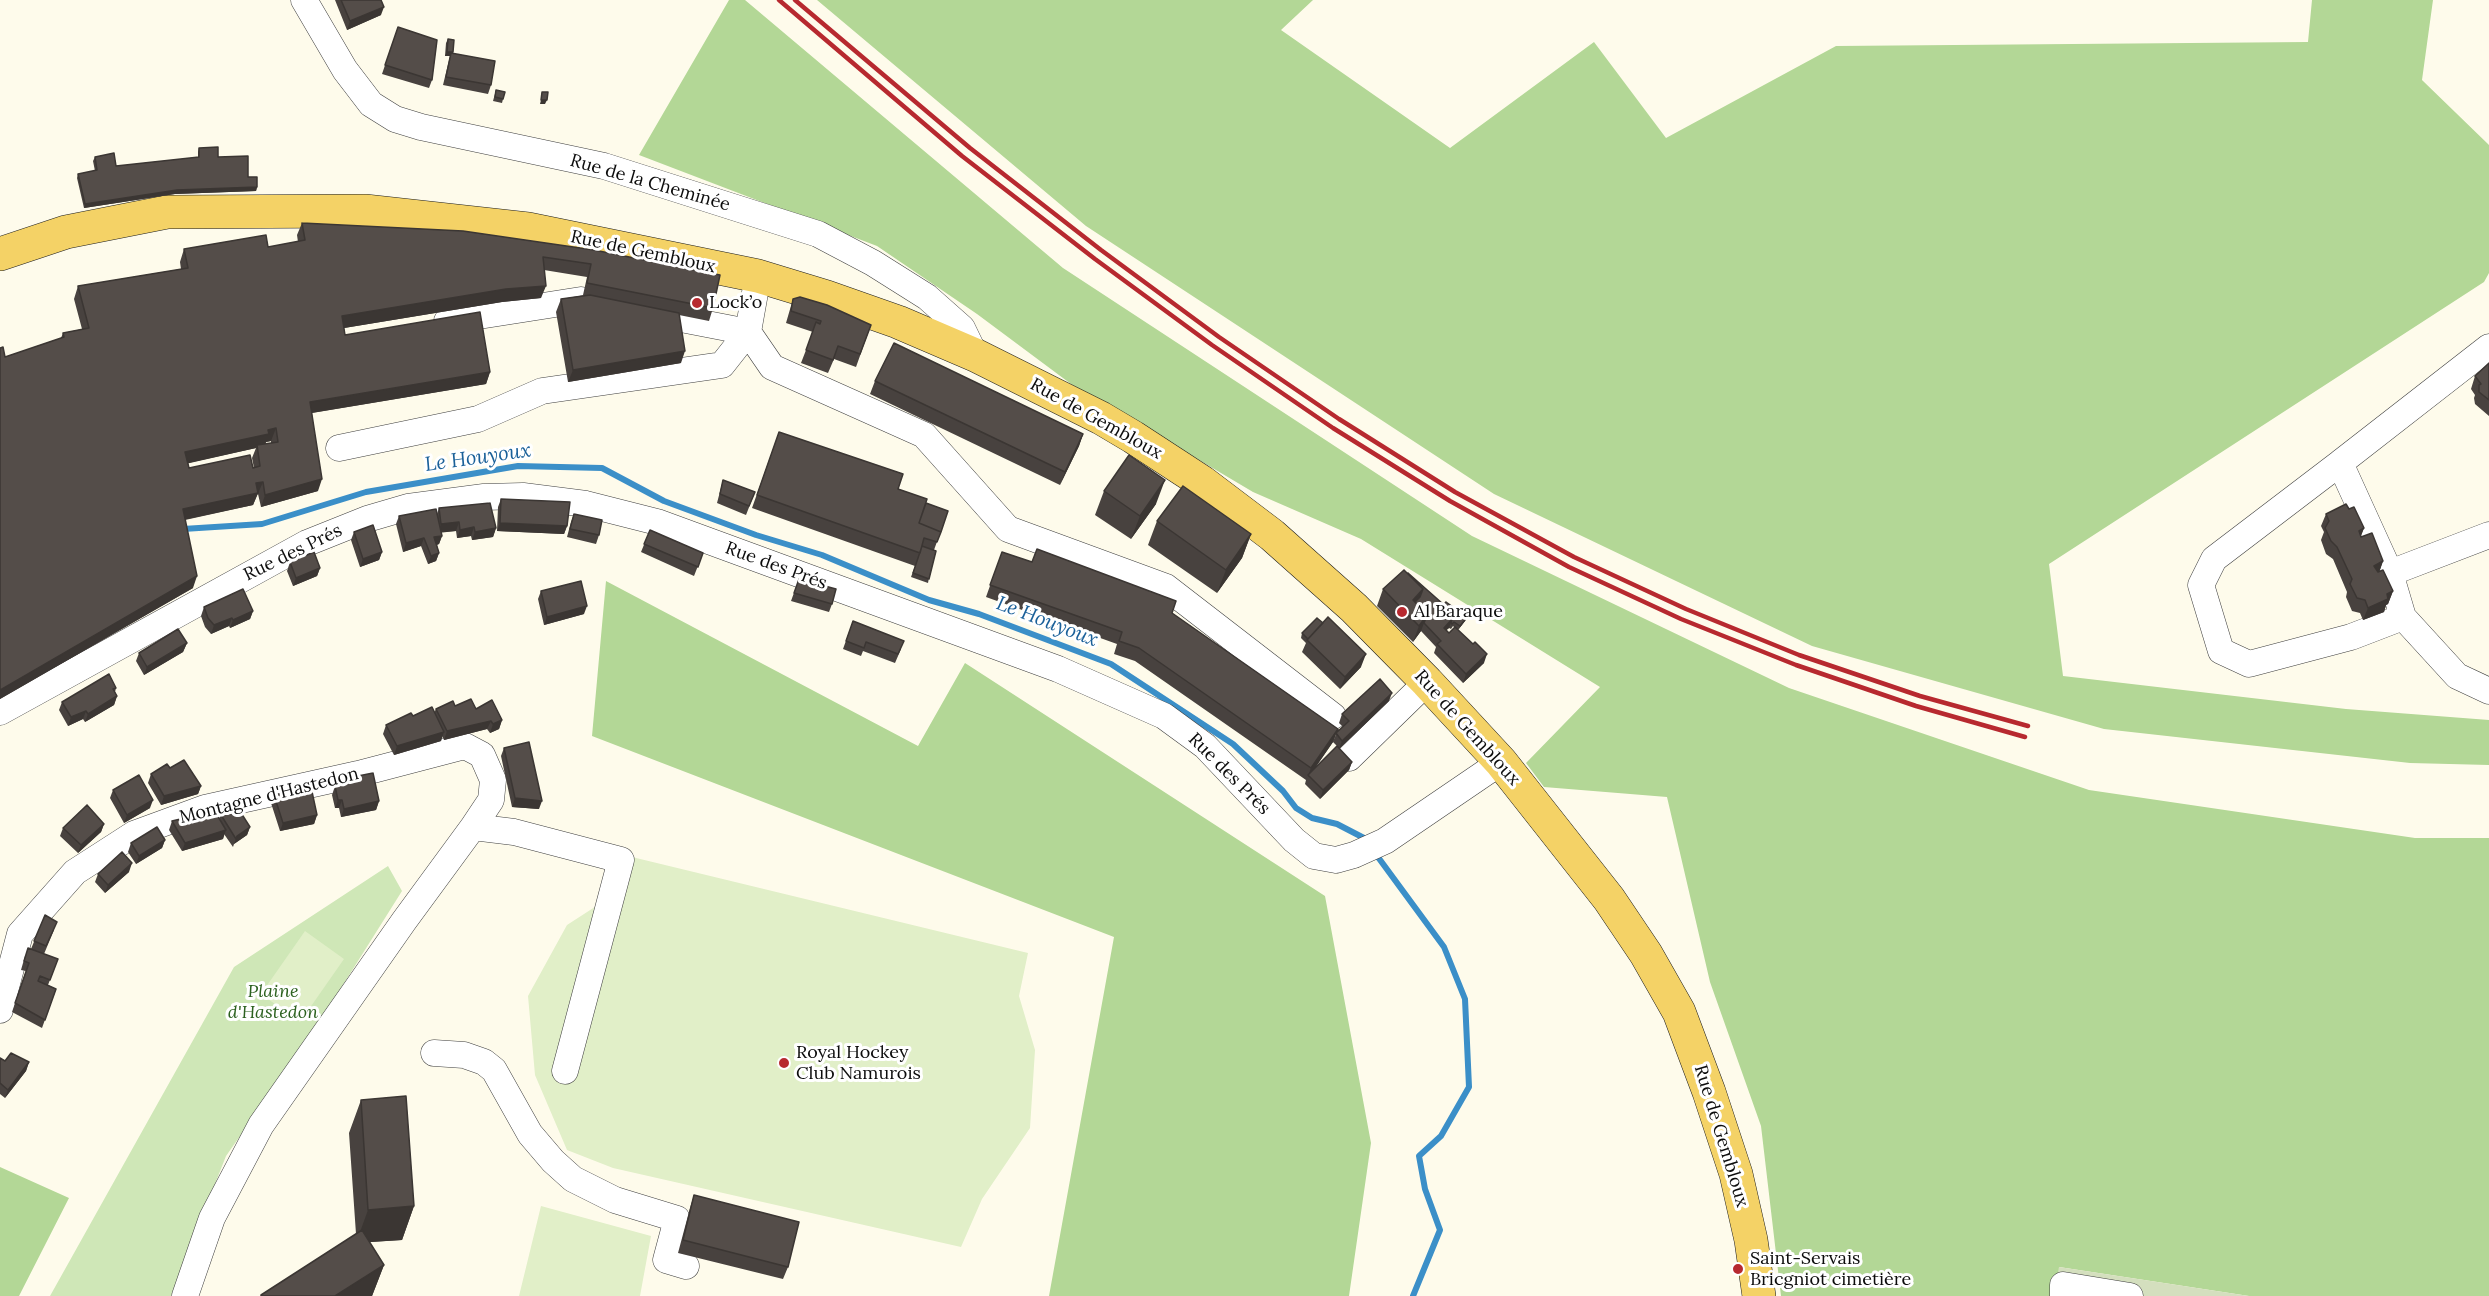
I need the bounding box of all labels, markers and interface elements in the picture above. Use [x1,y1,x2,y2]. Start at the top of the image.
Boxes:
street label: Rue de la Cheminée [568,150,732,216]
street label: Rue de Gembloux [569,226,717,278]
place label: Lock’o [709,292,762,314]
marker: Lock’o [690,296,704,310]
street label: Rue de Gembloux [1026,374,1166,464]
water label: Le Houyoux [423,439,533,477]
street label: Rue des Prés [240,520,346,586]
street label: Rue des Prés [722,538,830,594]
water label: Le Houyoux [993,592,1101,652]
place label: Al Baraque [1414,601,1503,623]
marker: Al Baraque [1395,605,1409,619]
street label: Rue de Gembloux [1410,666,1524,790]
street label: Rue des Prés [1184,729,1274,819]
street label: Montagne d'Hastedon [177,763,361,829]
park label: Plaine d'Hastedon [228,981,318,1024]
place label: Royal Hockey Club Namurois [796,1042,921,1084]
marker: Royal Hockey Club Namurois [777,1056,791,1070]
street label: Rue de Gembloux [1689,1062,1753,1210]
place label: Saint-Servais Bricgniot cimetière [1750,1248,1911,1290]
marker: Saint-Servais Bricgniot cimetière [1731,1262,1745,1276]

